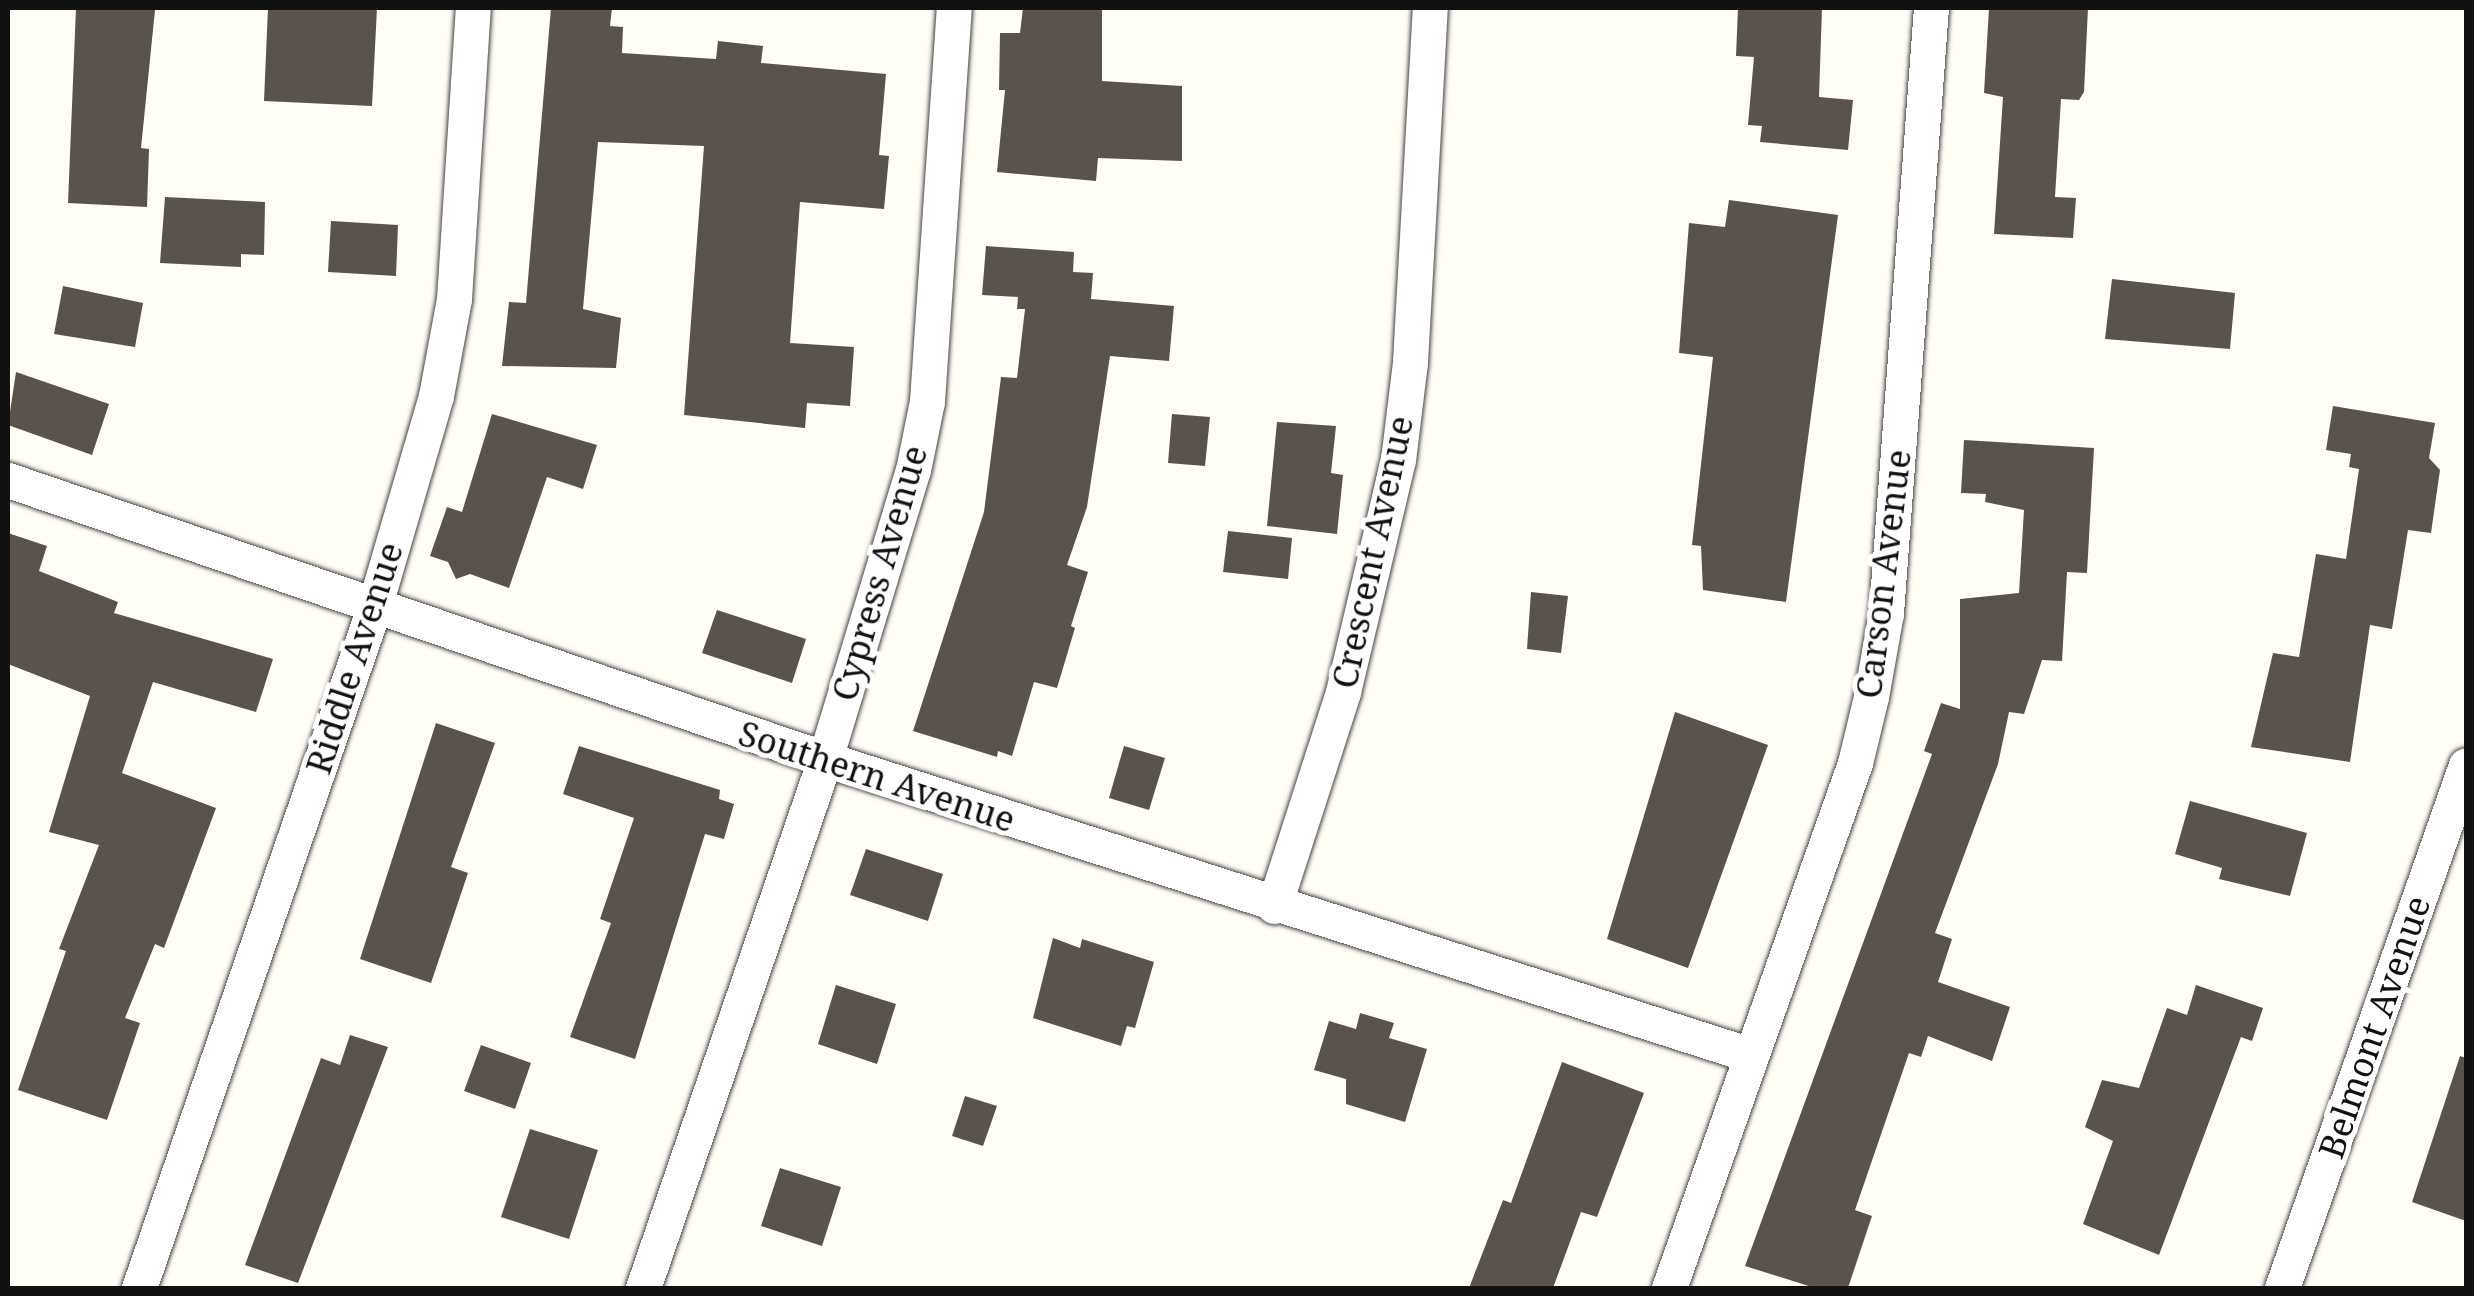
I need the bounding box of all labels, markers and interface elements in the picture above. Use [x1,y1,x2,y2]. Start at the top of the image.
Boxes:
street label: Crescent Avenue [1323,412,1421,692]
street label: Cypress Avenue [822,440,936,706]
street label: Carson Avenue [1847,447,1919,701]
street label: Riddle Avenue [297,537,411,779]
street label: Southern Avenue [734,712,1020,840]
street label: Belmont Avenue [2309,890,2439,1164]

